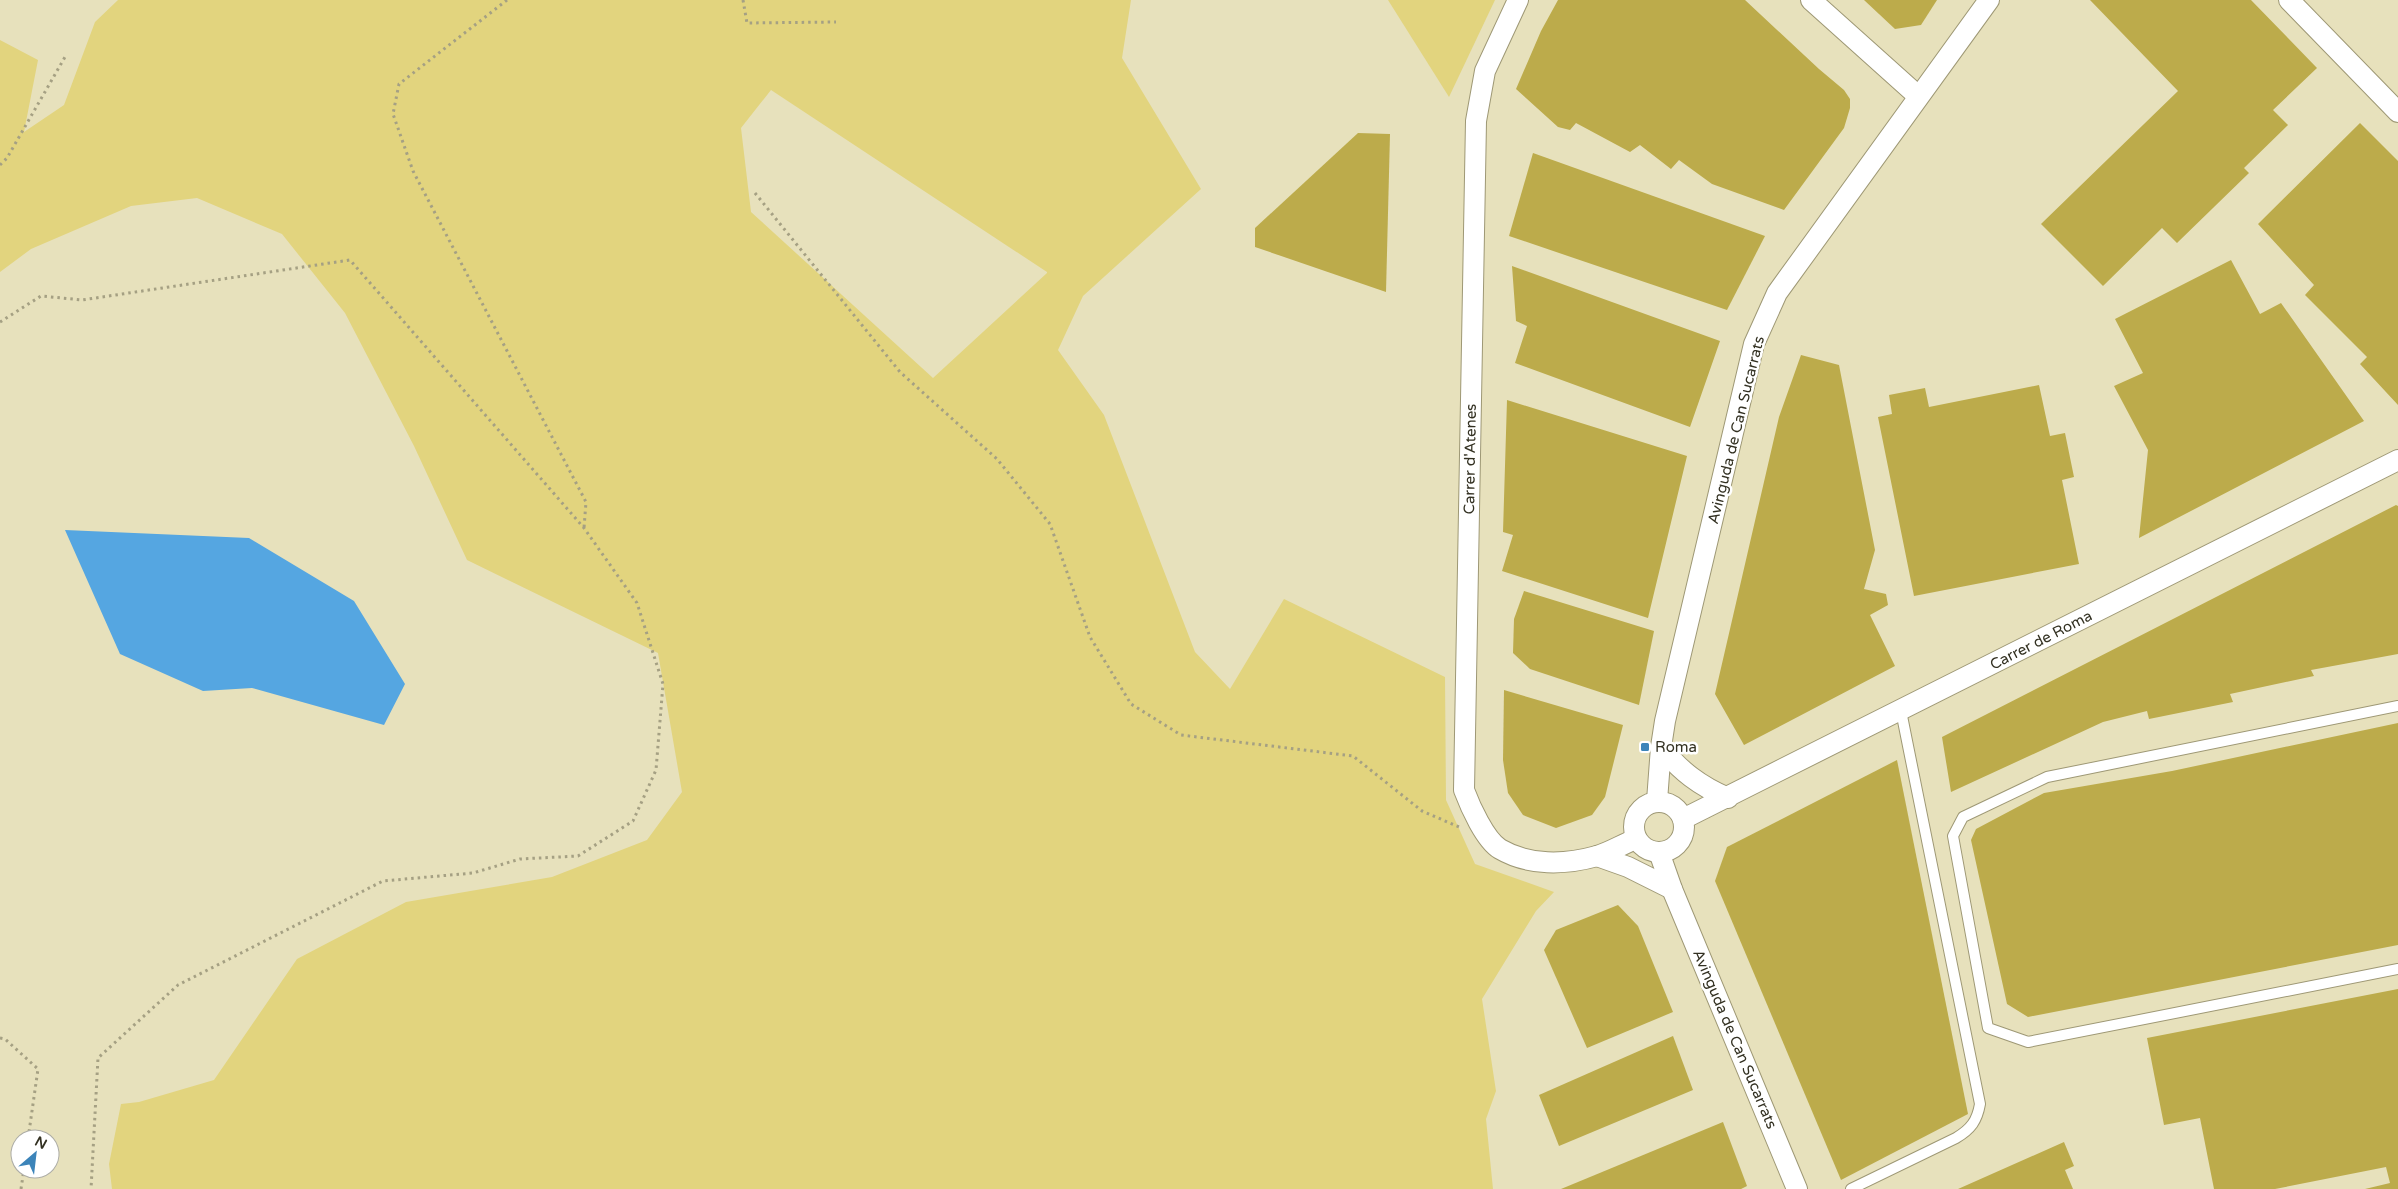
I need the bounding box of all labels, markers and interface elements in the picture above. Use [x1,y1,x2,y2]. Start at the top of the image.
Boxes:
street label: Avinguda de Can Sucarrats [1704,334,1768,526]
street label: Carrer d'Atenes [1460,403,1480,515]
street label: Carrer de Roma [1987,607,2095,673]
place label: Roma [1655,738,1697,756]
marker: Roma [1639,741,1651,753]
street label: Avinguda de Can Sucarrats [1689,947,1781,1131]
north arrow [10,1129,60,1179]
text: N [32,1133,50,1153]

